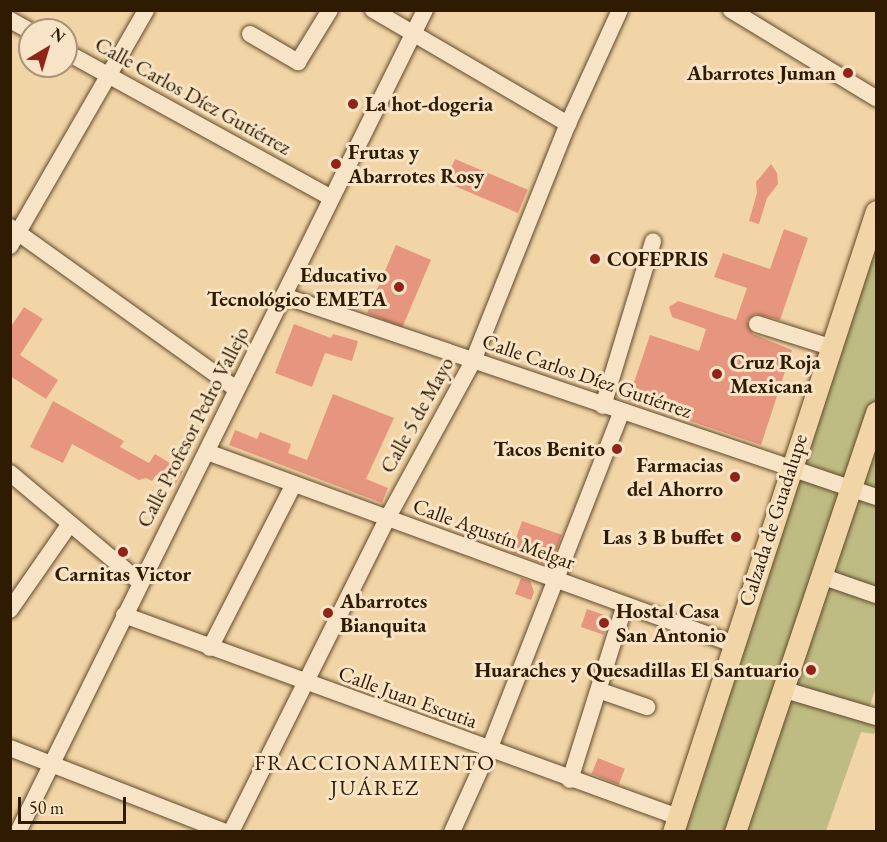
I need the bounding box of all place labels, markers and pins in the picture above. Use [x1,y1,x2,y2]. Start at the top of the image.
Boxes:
place label: Abarrotes Juman [687,60,836,86]
marker: Abarrotes Juman [841,66,855,80]
place label: La hot-dogeria [365,91,493,117]
marker: La hot-dogeria [346,97,360,111]
place label: Frutas y Abarrotes Rosy [348,139,484,189]
marker: Frutas y Abarrotes Rosy [329,157,343,171]
place label: COFEPRIS [607,246,708,272]
marker: COFEPRIS [588,252,602,266]
place label: Educativo Tecnológico EMETA [207,262,387,312]
marker: Educativo Tecnológico EMETA [392,280,406,294]
place label: Cruz Roja Mexicana [730,349,821,399]
marker: Cruz Roja Mexicana [708,365,726,383]
place label: Tacos Benito [493,436,605,462]
marker: Tacos Benito [610,442,624,456]
place label: Farmacias del Ahorro [627,452,723,502]
marker: Farmacias del Ahorro [728,470,742,484]
place label: Las 3 B buffet [603,524,724,550]
marker: Las 3 B buffet [729,530,743,544]
marker: Carnitas Victor [116,545,130,559]
place label: Carnitas Victor [55,561,191,587]
place label: Abarrotes Bianquita [340,588,427,638]
place label: Hostal Casa San Antonio [616,598,726,648]
marker: Abarrotes Bianquita [321,606,335,620]
marker: Hostal Casa San Antonio [597,616,611,630]
place label: Huaraches y Quesadillas El Santuario [474,657,799,683]
marker: Huaraches y Quesadillas El Santuario [804,663,818,677]

